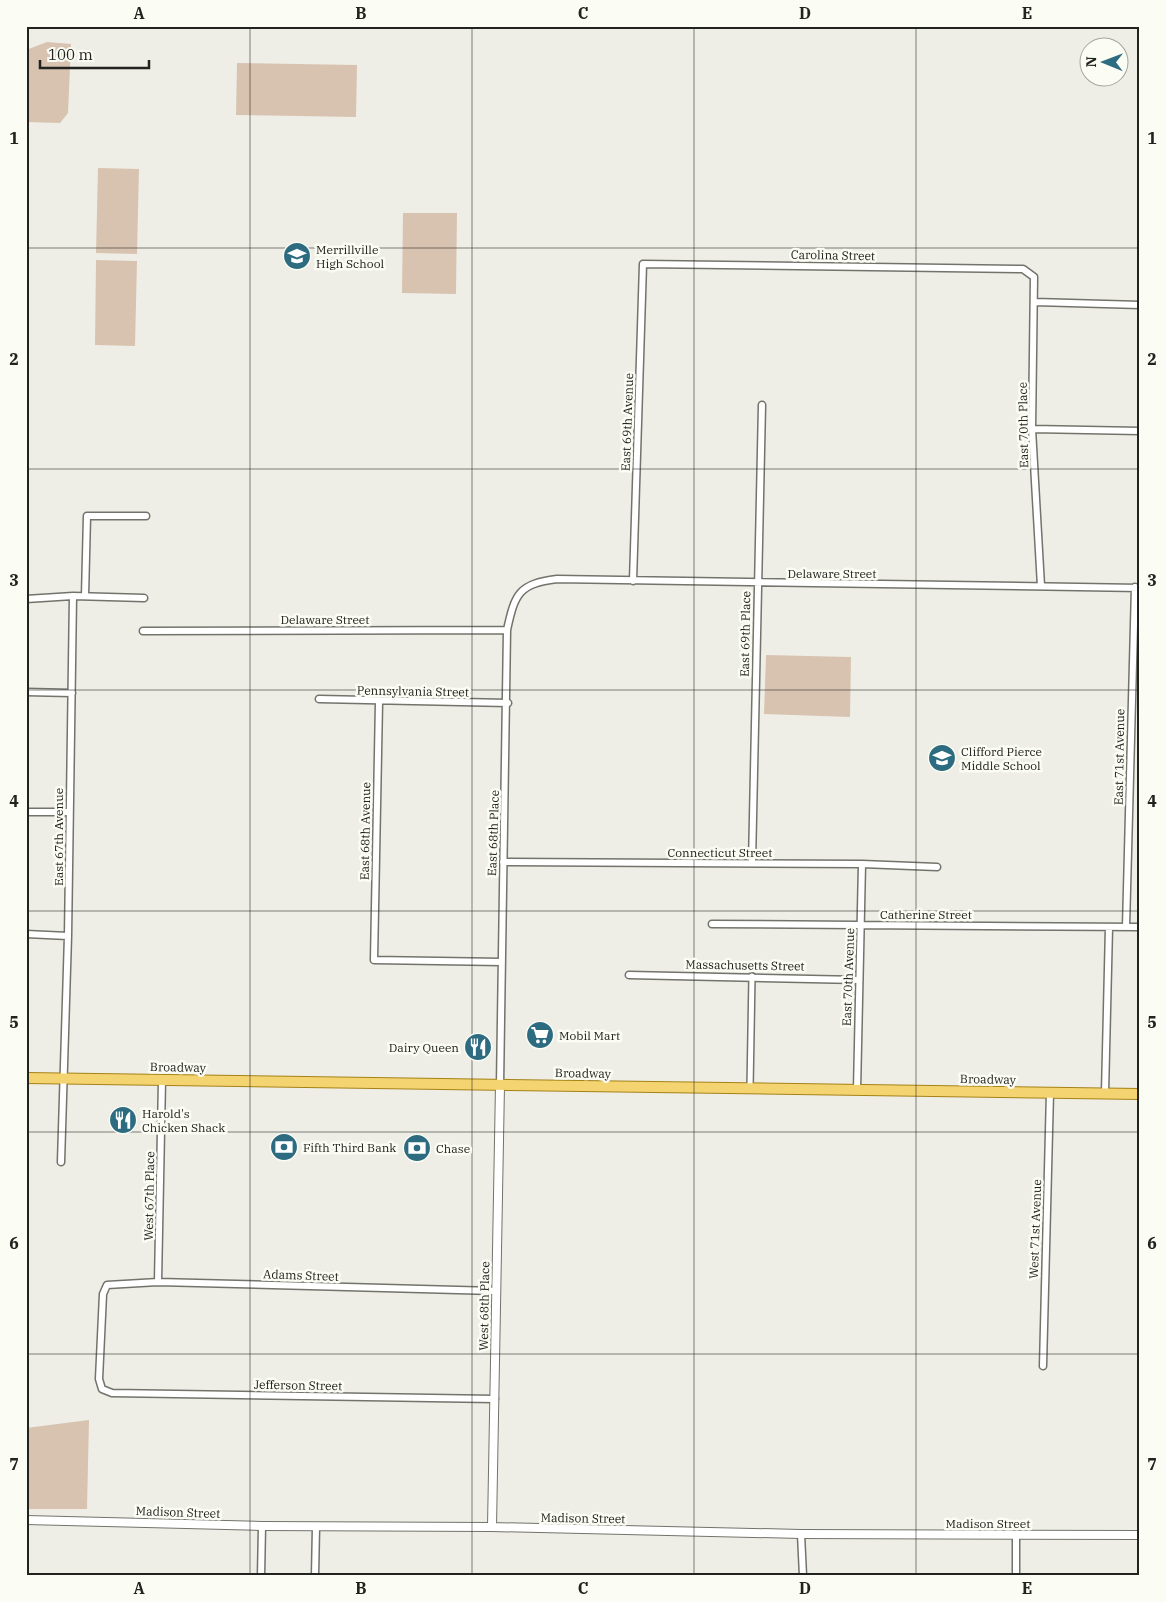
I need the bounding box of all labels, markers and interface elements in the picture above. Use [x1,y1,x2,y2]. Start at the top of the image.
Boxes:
text: A [133,3,145,23]
text: B [355,3,367,23]
text: C [578,3,588,23]
text: D [799,3,811,23]
text: E [1022,3,1032,23]
scale bar [40,38,149,70]
north arrow [1078,38,1128,88]
text: 100 m [48,45,93,64]
text: N [1082,56,1100,67]
text: 1 [9,128,19,148]
text: 1 [1147,128,1157,148]
school or university icon: Merrillville High School [282,241,312,271]
place label: Merrillville High School [316,242,384,271]
street label: Carolina Street [791,247,875,263]
text: 2 [9,349,19,369]
text: 2 [1147,349,1157,369]
street label: East 69th Avenue [618,373,636,471]
street label: East 70th Place [1015,382,1031,468]
street label: Delaware Street [788,566,876,581]
text: 3 [9,570,19,590]
text: 3 [1147,570,1157,590]
street label: East 69th Place [737,591,753,677]
street label: Delaware Street [281,612,369,627]
street label: Pennsylvania Street [357,683,469,699]
street label: East 71st Avenue [1111,709,1127,805]
school or university icon: Clifford Pierce Middle School [927,743,957,773]
place label: Clifford Pierce Middle School [961,744,1042,773]
street label: East 68th Avenue [357,782,373,880]
street label: East 67th Avenue [51,788,66,886]
street label: East 68th Place [484,790,502,876]
text: 4 [9,791,19,811]
text: 4 [1147,791,1157,811]
street label: Connecticut Street [668,845,772,860]
street label: Catherine Street [880,907,972,922]
street label: East 70th Avenue [839,928,857,1026]
street label: Massachusetts Street [685,956,805,974]
text: 5 [9,1012,19,1032]
text: 5 [1147,1012,1157,1032]
supermarket icon: Mobil Mart [525,1020,555,1050]
place label: Mobil Mart [559,1028,620,1043]
restaurant icon: Dairy Queen [463,1032,493,1062]
place label: Dairy Queen [389,1040,459,1055]
street label: Broadway [150,1059,207,1075]
street label: Broadway [555,1065,612,1081]
street label: Broadway [960,1071,1017,1087]
restaurant icon: Harold's Chicken Shack [108,1105,138,1135]
place label: Harold's Chicken Shack [142,1106,225,1135]
bank icon: Fifth Third Bank [269,1132,299,1162]
bank icon: Chase [402,1133,432,1163]
place label: Fifth Third Bank [303,1140,396,1155]
place label: Chase [436,1141,470,1156]
street label: West 67th Place [141,1151,157,1241]
street label: West 71st Avenue [1026,1179,1044,1279]
text: 6 [9,1233,19,1253]
text: 6 [1147,1233,1157,1253]
street label: West 68th Place [476,1261,492,1351]
street label: Adams Street [263,1266,339,1284]
street label: Jefferson Street [254,1377,342,1393]
text: 7 [9,1454,19,1474]
text: 7 [1147,1454,1157,1474]
street label: Madison Street [135,1503,221,1521]
street label: Madison Street [540,1510,626,1526]
street label: Madison Street [946,1516,1030,1531]
text: A [133,1578,145,1598]
text: B [355,1578,367,1598]
text: C [578,1578,588,1598]
text: D [799,1578,811,1598]
text: E [1022,1578,1032,1598]

